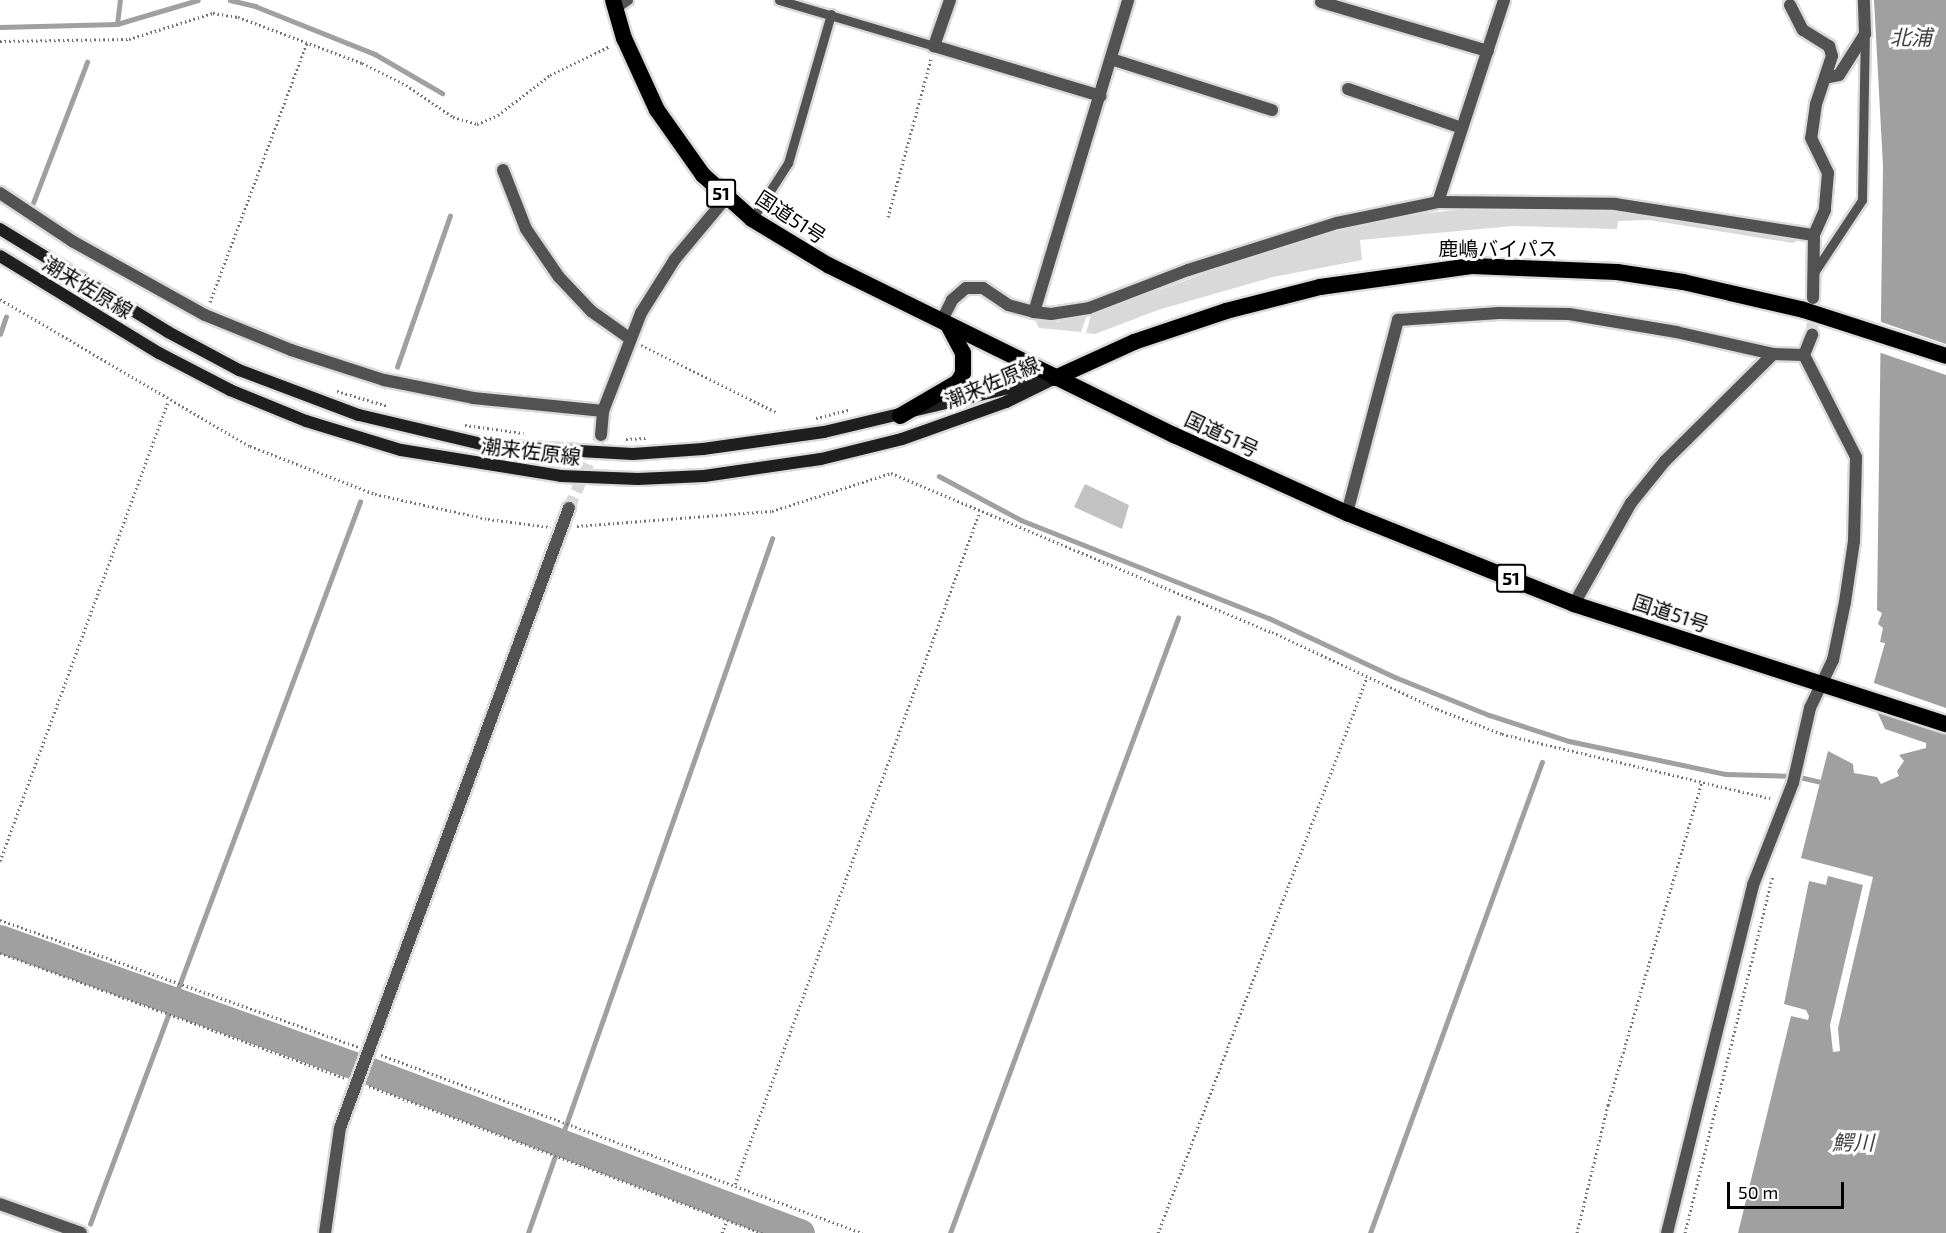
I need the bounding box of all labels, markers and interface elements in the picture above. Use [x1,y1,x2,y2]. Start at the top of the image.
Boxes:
water label: 北浦 [1890,24,1932,50]
road number: 51 [706,178,736,208]
street label: 国道51号 [751,186,831,248]
street label: 鹿嶋バイパス [1438,236,1558,260]
street label: 潮来佐原線 [39,251,137,323]
street label: 潮来佐原線 [941,351,1043,413]
street label: 国道51号 [1181,406,1263,462]
street label: 潮来佐原線 [480,433,582,469]
road number: 51 [1496,563,1526,593]
street label: 国道51号 [1630,589,1712,637]
water label: 鰐川 [1832,1129,1874,1155]
scale bar [1730,1170,1847,1208]
text: 50 m [1738,1181,1778,1203]

